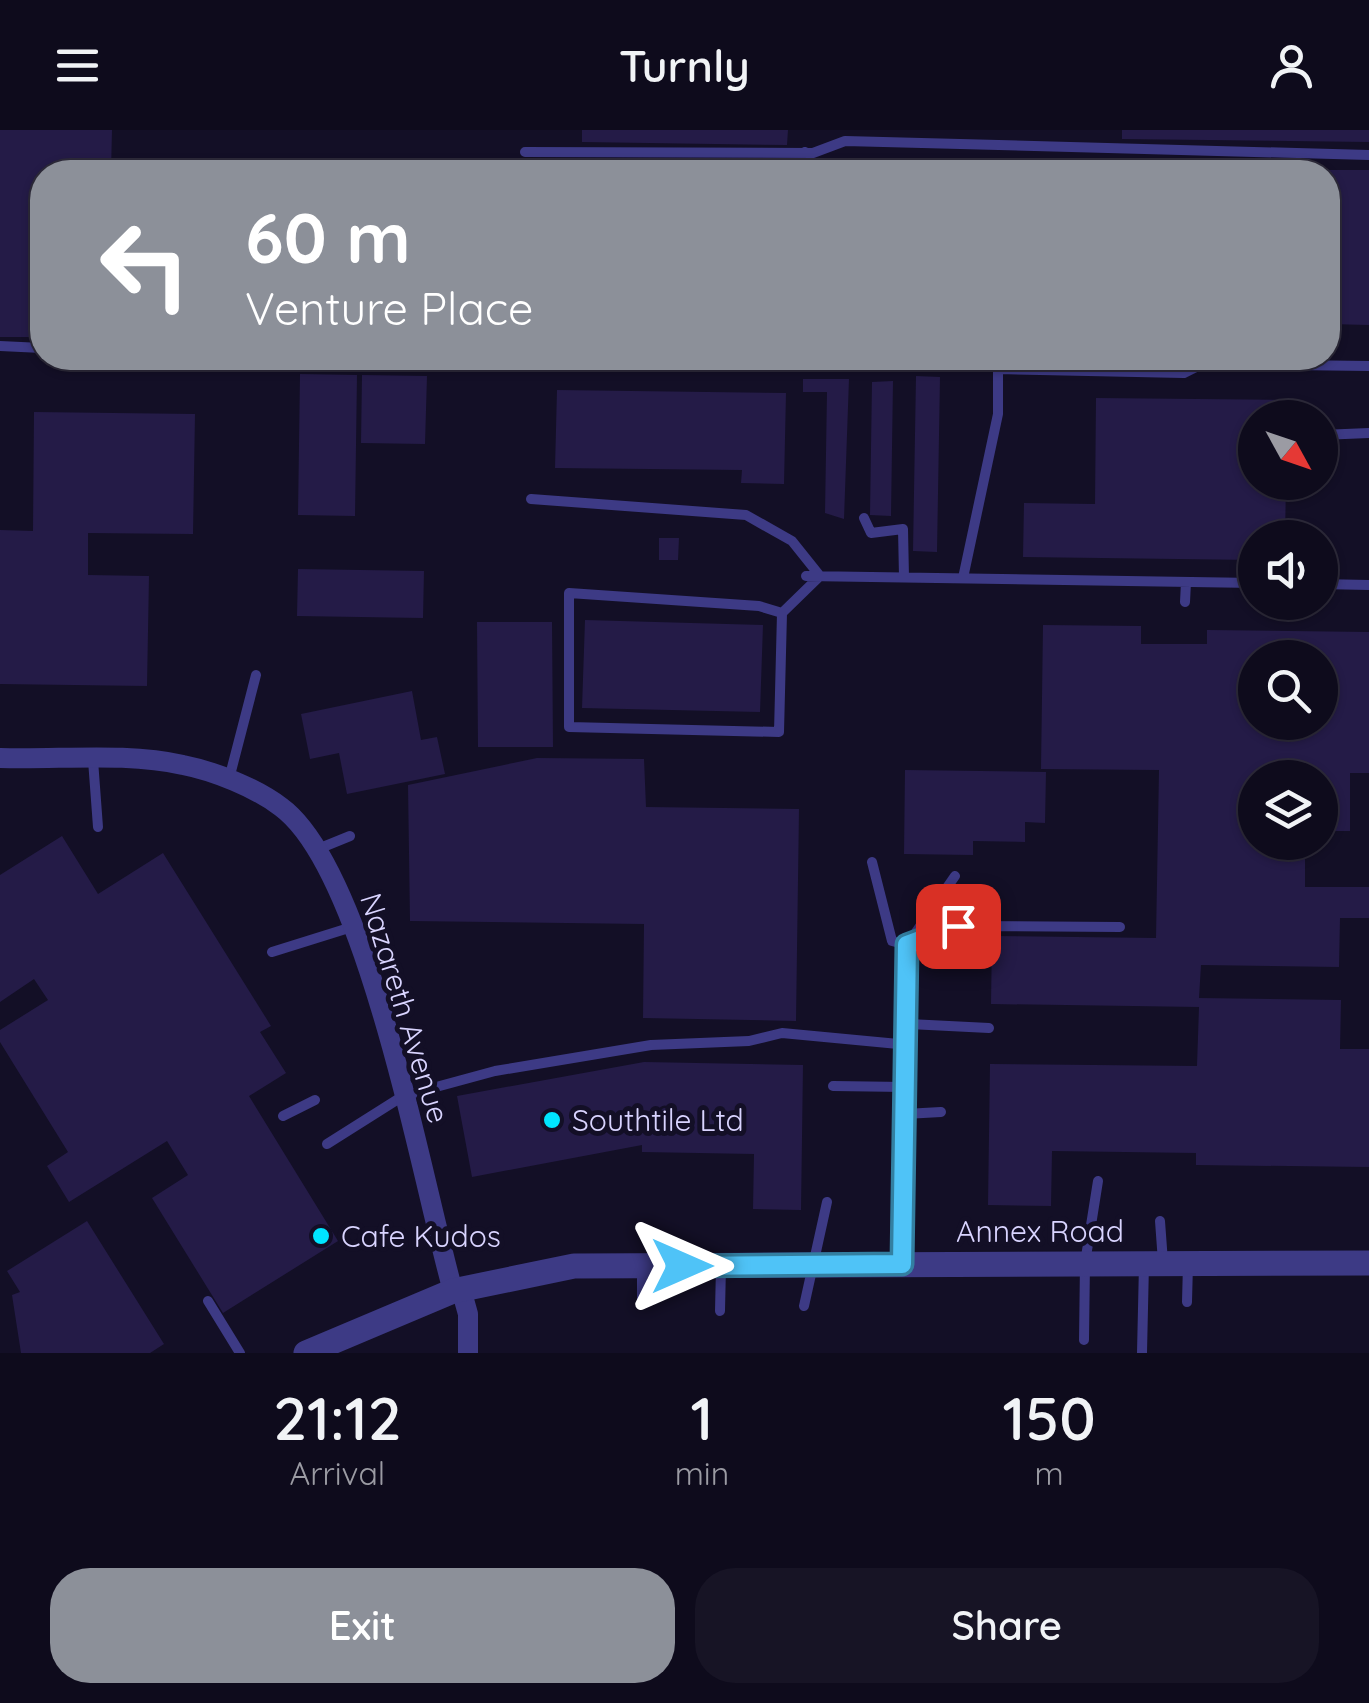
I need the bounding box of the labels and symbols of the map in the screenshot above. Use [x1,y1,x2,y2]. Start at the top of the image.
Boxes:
north arrow [1238,400,1338,500]
pin [916,884,1001,969]
street label: Nazareth Avenue [352,888,458,1128]
place label: Southtile Ltd [572,1101,744,1139]
marker: Southtile Ltd [541,1109,563,1131]
street label: Annex Road [956,1212,1124,1250]
position arrow [630,1214,734,1318]
place label: Cafe Kudos [341,1217,501,1255]
marker: Cafe Kudos [310,1225,332,1247]

